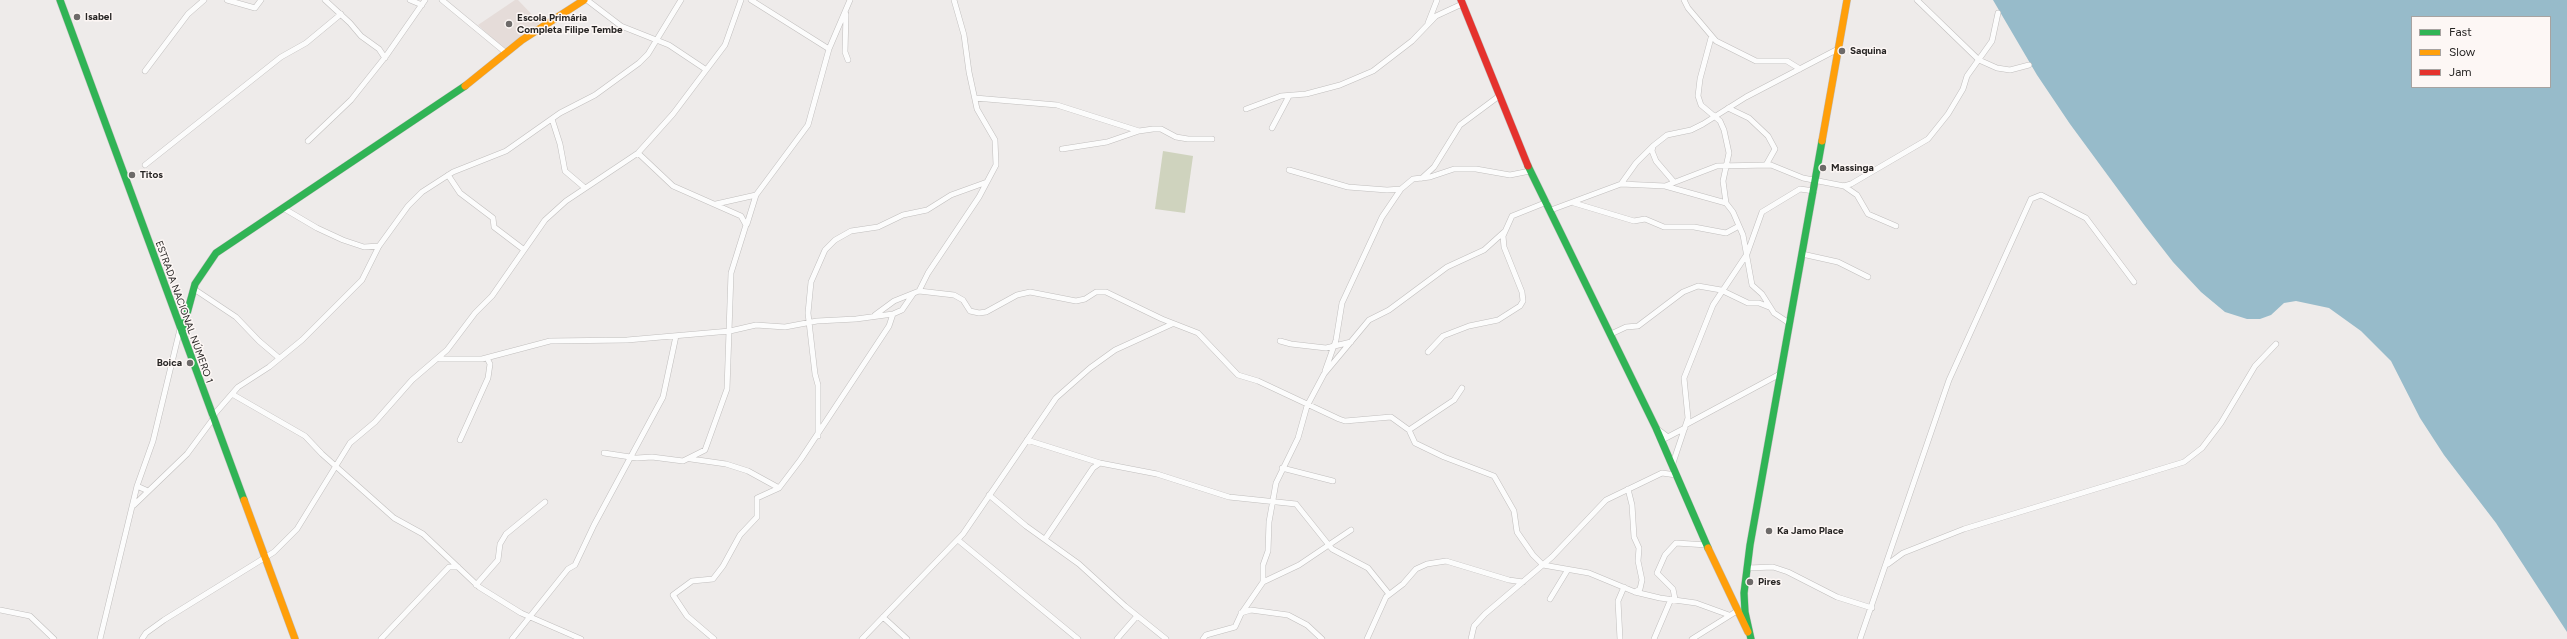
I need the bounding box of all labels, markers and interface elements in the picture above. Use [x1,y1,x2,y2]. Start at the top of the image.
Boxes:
place label: Isabel [85,11,112,23]
marker: Isabel [72,12,82,22]
place label: Escola Primária Completa Filipe Tembe [517,12,623,36]
legend [2411,16,2551,88]
marker: Escola Primária Completa Filipe Tembe [504,19,514,29]
text: Fast [2449,25,2472,39]
place label: Saquina [1850,45,1887,57]
text: Slow [2449,45,2475,59]
marker: Saquina [1837,46,1847,56]
text: Jam [2449,65,2472,79]
place label: Massinga [1831,162,1874,174]
marker: Massinga [1818,163,1828,173]
place label: Titos [140,169,163,181]
marker: Titos [127,170,137,180]
street label: ESTRADA NACIONAL NÚMERO 1 [153,239,215,385]
place label: Boica [157,357,182,369]
marker: Boica [185,358,195,368]
place label: Ka Jamo Place [1777,525,1844,537]
marker: Ka Jamo Place [1764,526,1774,536]
place label: Pires [1758,576,1781,588]
marker: Pires [1745,577,1755,587]

